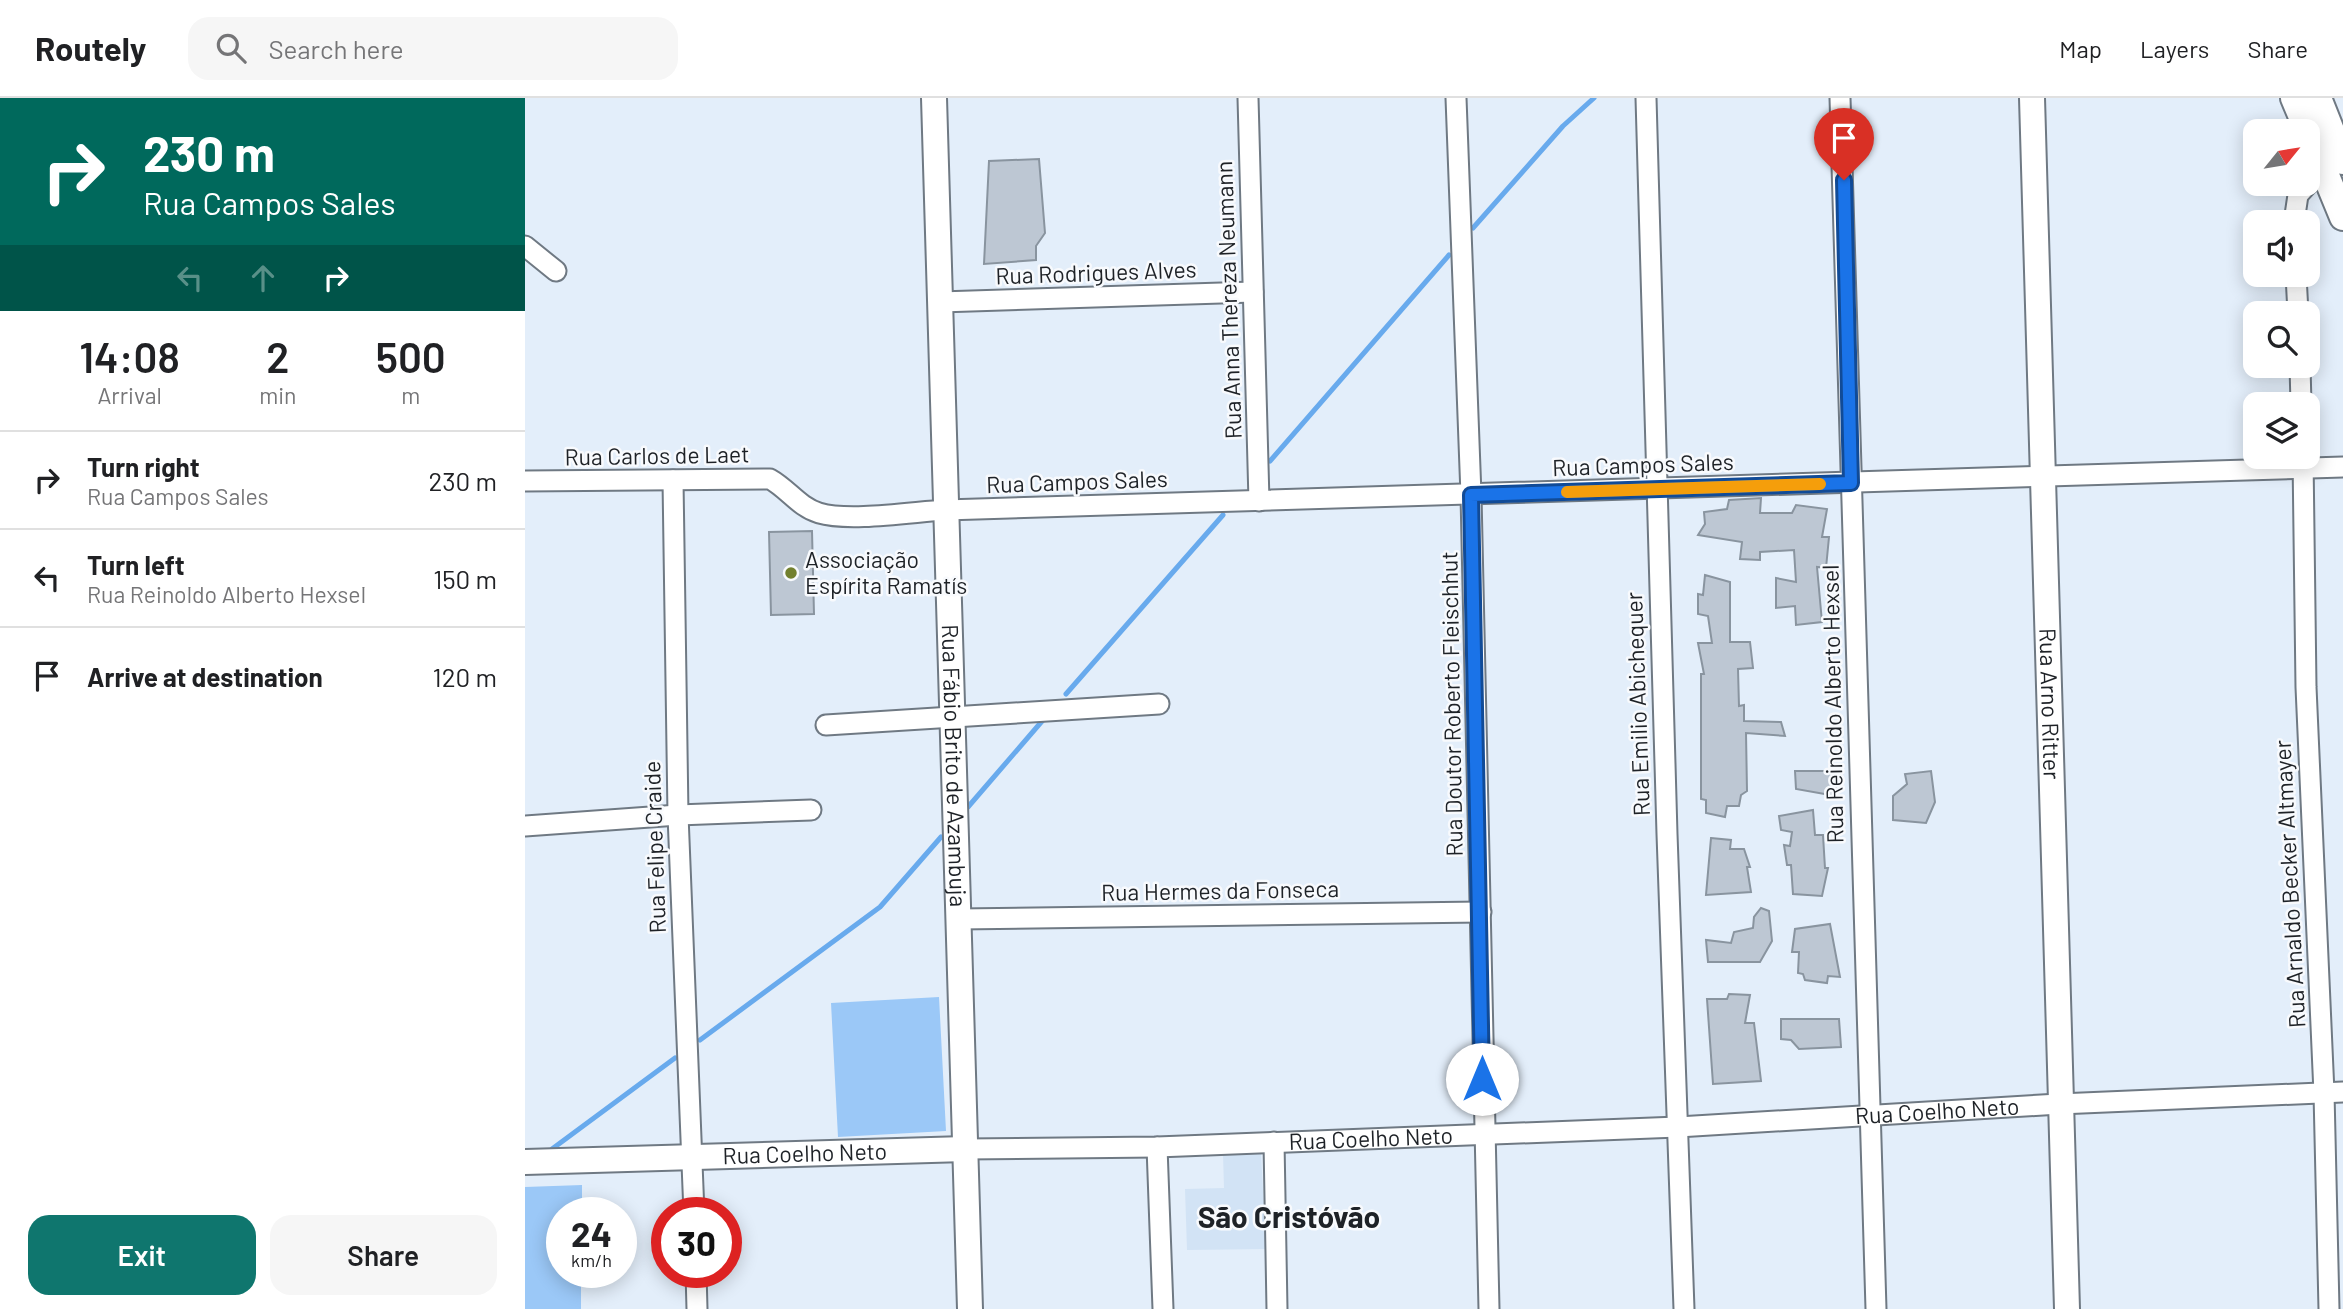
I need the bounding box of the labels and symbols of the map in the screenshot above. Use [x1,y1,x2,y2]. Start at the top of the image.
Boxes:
pin [1814,108,1874,180]
north arrow [2243,119,2321,196]
street label: Rua Anna Thereza Neumann [1209,160,1247,440]
street label: Rua Rodrigues Alves [995,254,1197,290]
street label: Rua Carlos de Laet [564,439,750,471]
street label: Rua Campos Sales [1552,447,1734,481]
street label: Rua Campos Sales [986,464,1168,498]
place label: Associação Espírita Ramatís [805,545,967,599]
street label: Rua Doutor Roberto Fleischhut [1434,551,1468,857]
street label: Rua Reinoldo Alberto Hexsel [1816,564,1848,844]
marker: Associação Espírita Ramatís [783,565,799,581]
street label: Rua Emilio Abichequer [1619,591,1655,817]
street label: Rua Fábio Brito de Azambuja [937,624,973,908]
street label: Rua Arno Ritter [2034,628,2067,780]
street label: Rua Arnaldo Becker Altmayer [2267,739,2311,1029]
street label: Rua Felipe Craide [637,760,671,934]
street label: Rua Hermes da Fonseca [1101,874,1339,906]
position arrow [1445,1042,1519,1116]
street label: Rua Coelho Neto [1854,1091,2020,1129]
street label: Rua Coelho Neto [1288,1121,1454,1155]
street label: Rua Coelho Neto [722,1136,887,1169]
speed limit sign: 30 [651,1197,742,1288]
district label: São Cristóvão [1198,1198,1380,1234]

